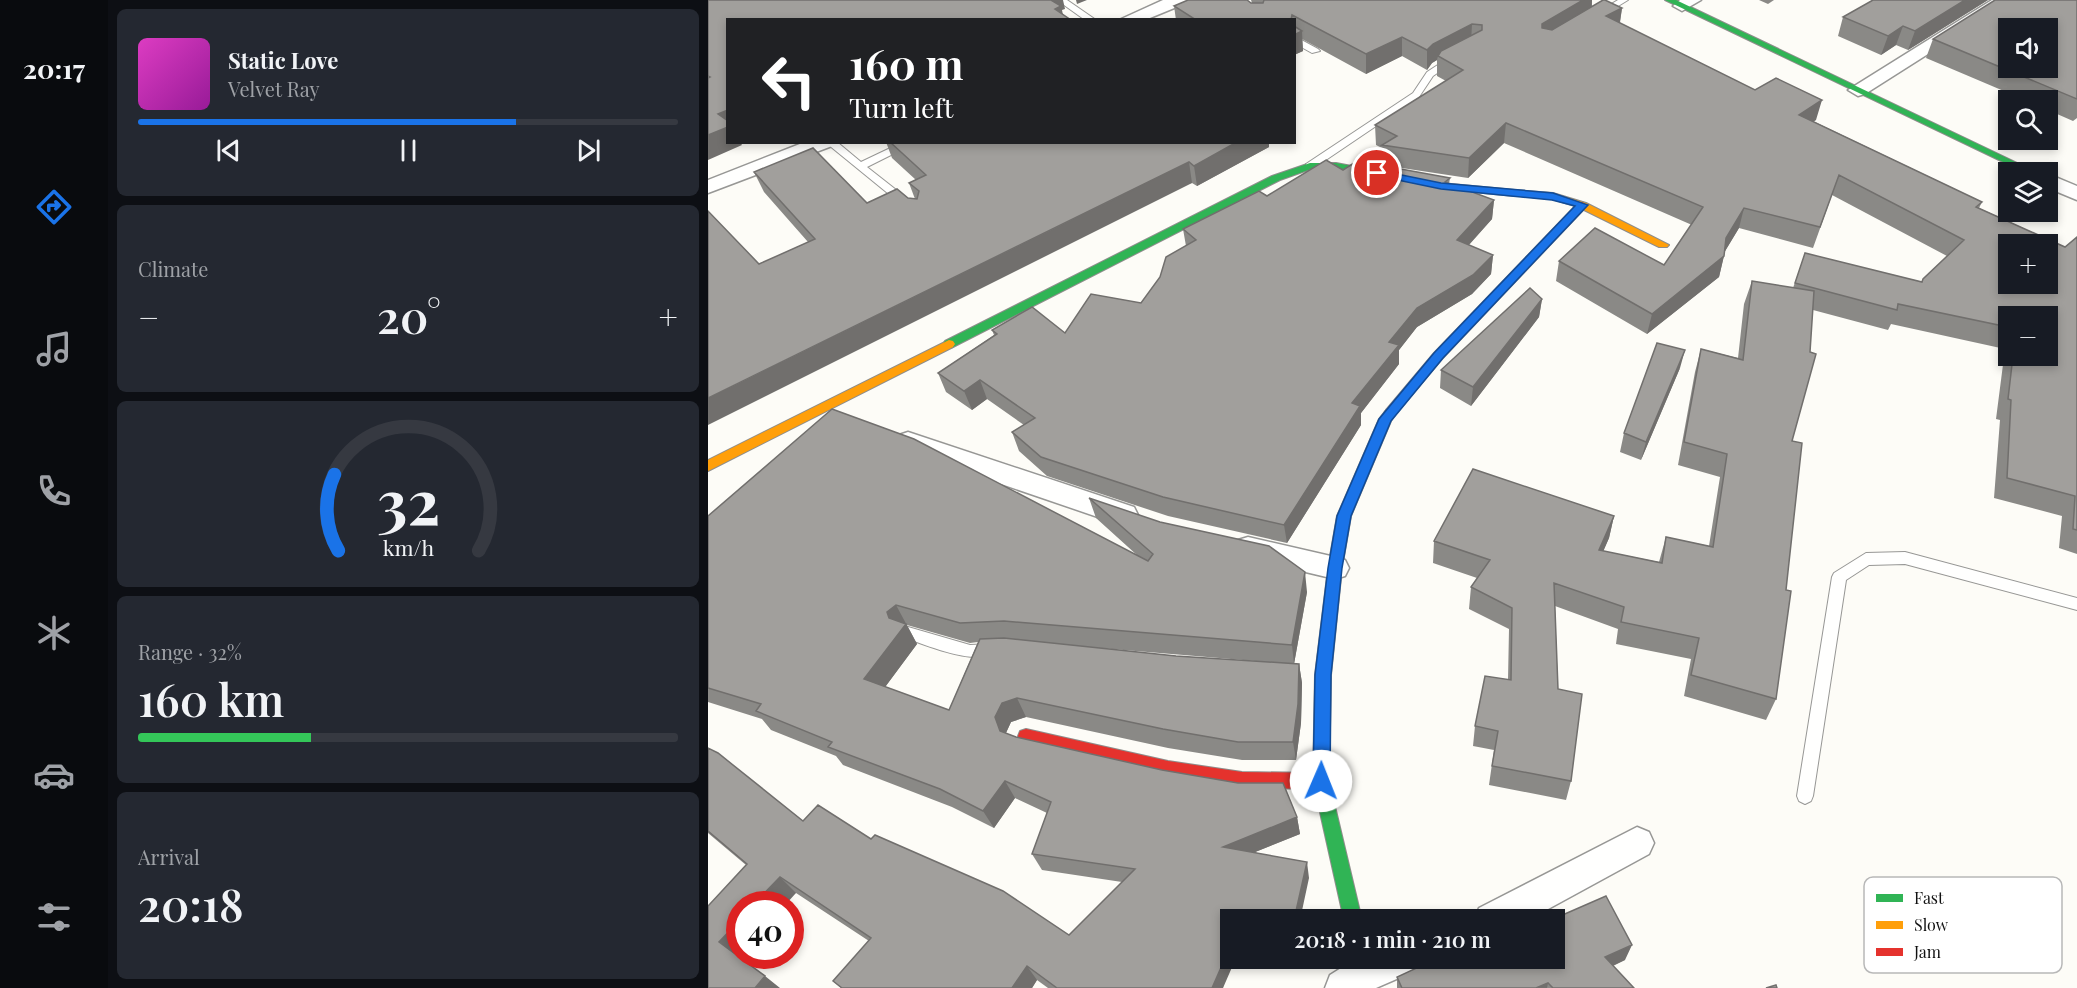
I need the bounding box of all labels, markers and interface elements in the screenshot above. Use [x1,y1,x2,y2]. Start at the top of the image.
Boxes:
map controls [1998,18,2058,366]
button: sound [1998,18,2058,78]
text: 160 m [849,35,964,91]
icon: left [750,42,828,120]
text: Static Love [228,45,338,75]
text: 20:17 [23,50,85,86]
text: Velvet Ray [228,75,320,102]
text: Turn left [849,89,953,125]
button: search [1998,90,2058,150]
icon: previous [212,134,245,167]
icon: pause [392,134,425,167]
icon: next [572,134,605,167]
pin [1351,147,1402,198]
icon: arrive [1360,156,1393,189]
button: layers [1998,162,2058,222]
icon: directions [33,186,75,228]
button: + [1998,234,2058,294]
text: Climate [138,255,208,282]
text: 20° [377,285,441,345]
text: − [138,294,159,338]
text: + [659,294,678,338]
button: − [1998,306,2058,366]
icon: music [33,328,75,370]
text: 32 [376,457,440,541]
icon: phone [33,470,75,512]
text: km/h [382,533,434,561]
icon: climate [33,612,75,654]
text: Range · 32% [138,638,242,665]
text: 160 km [138,668,284,728]
position arrow [1289,749,1353,813]
icon: car [33,754,75,796]
text: Arrival [138,843,200,870]
text: 20:18 [138,873,244,933]
legend [1864,877,2062,973]
text: Fast [1914,887,1944,908]
speed limit sign: 40 [726,891,804,969]
icon: filters [33,896,75,938]
text: Slow [1914,914,1949,935]
text: 20:18 · 1 min · 210 m [1294,924,1491,954]
text: Jam [1913,941,1941,962]

